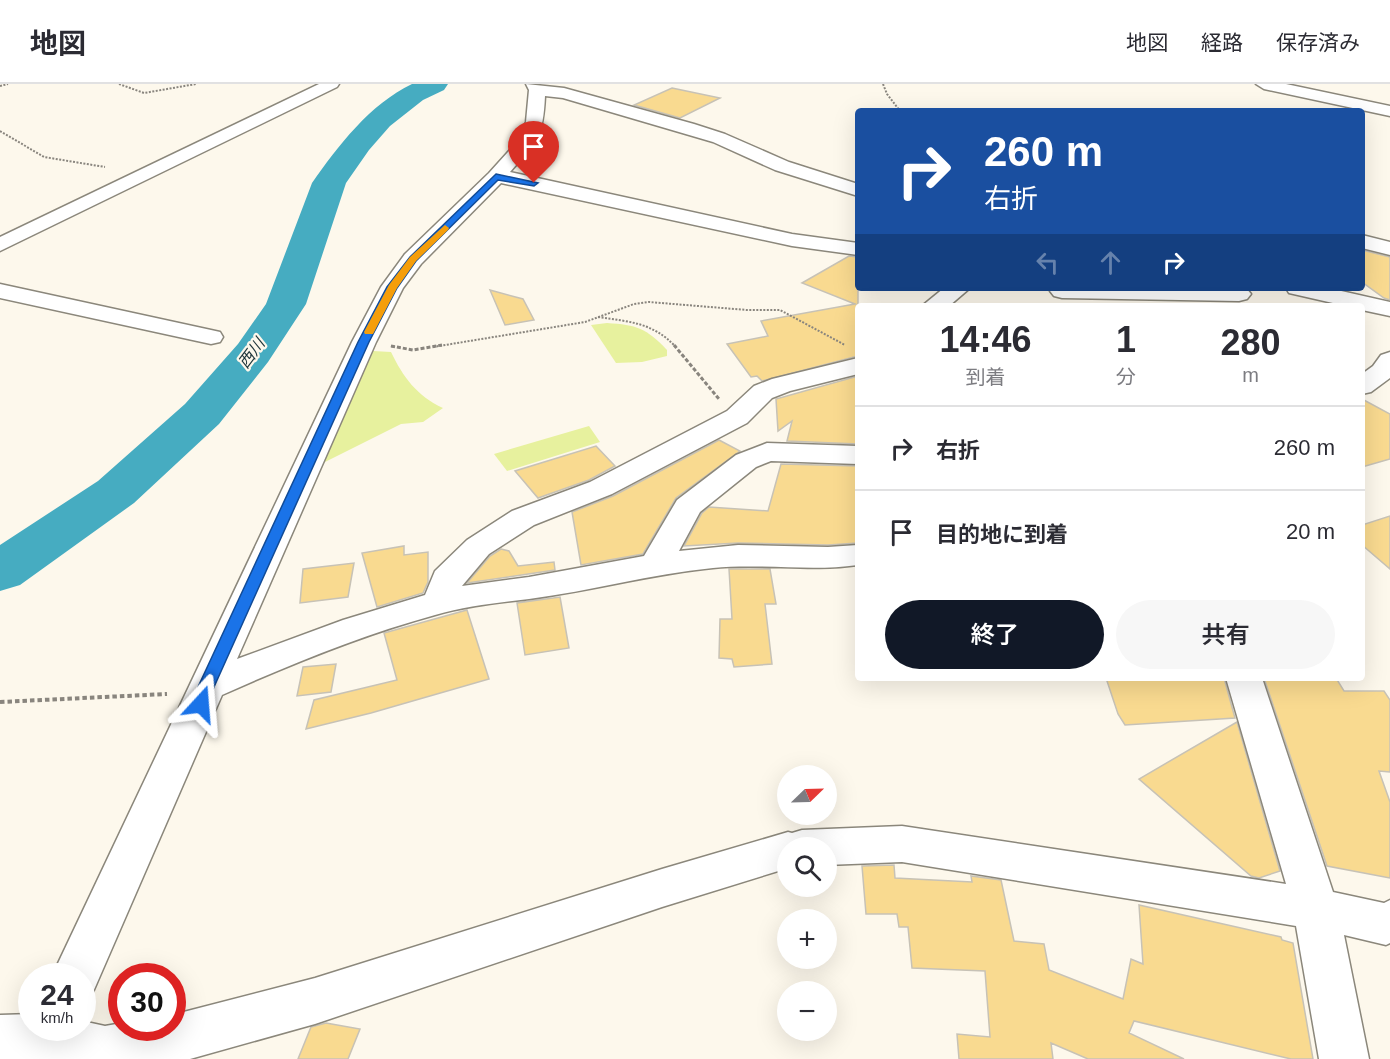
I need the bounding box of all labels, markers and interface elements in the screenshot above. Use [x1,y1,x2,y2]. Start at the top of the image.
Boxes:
text: 地図 [30,28,86,59]
text: 地図 [1126,31,1168,54]
text: 経路 [1201,31,1243,54]
text: 保存済み [1276,31,1360,54]
pin [508,121,559,183]
text: 260 m [984,128,1103,175]
icon: arrive [517,130,550,163]
icon: right [885,132,963,210]
text: 右折 [984,184,1038,214]
icon: left [1031,246,1064,279]
icon: ahead [1094,246,1127,279]
icon: right [1157,246,1190,279]
text: 14:46 [939,319,1032,360]
text: 1 [1116,319,1136,360]
text: 280 [1220,322,1281,363]
water label: 西川 [235,334,269,371]
text: m [1242,364,1259,386]
text: 到着 [965,366,1005,388]
text: 分 [1116,366,1136,388]
icon: right [885,432,918,465]
text: 260 m [1274,435,1335,460]
text: 右折 [936,438,980,463]
icon: arrive [885,516,918,549]
text: 20 m [1286,519,1335,544]
text: 目的地に到着 [936,522,1068,547]
button: 終了 [885,600,1104,669]
button: 共有 [1116,600,1335,669]
position arrow [169,672,233,736]
north arrow [777,765,837,825]
map controls [777,765,837,1041]
button: search [777,837,837,897]
button: + [777,909,837,969]
speed limit sign: 30 [108,963,186,1041]
text: 24 [40,978,74,1011]
button: − [777,981,837,1041]
text: km/h [41,1009,73,1026]

